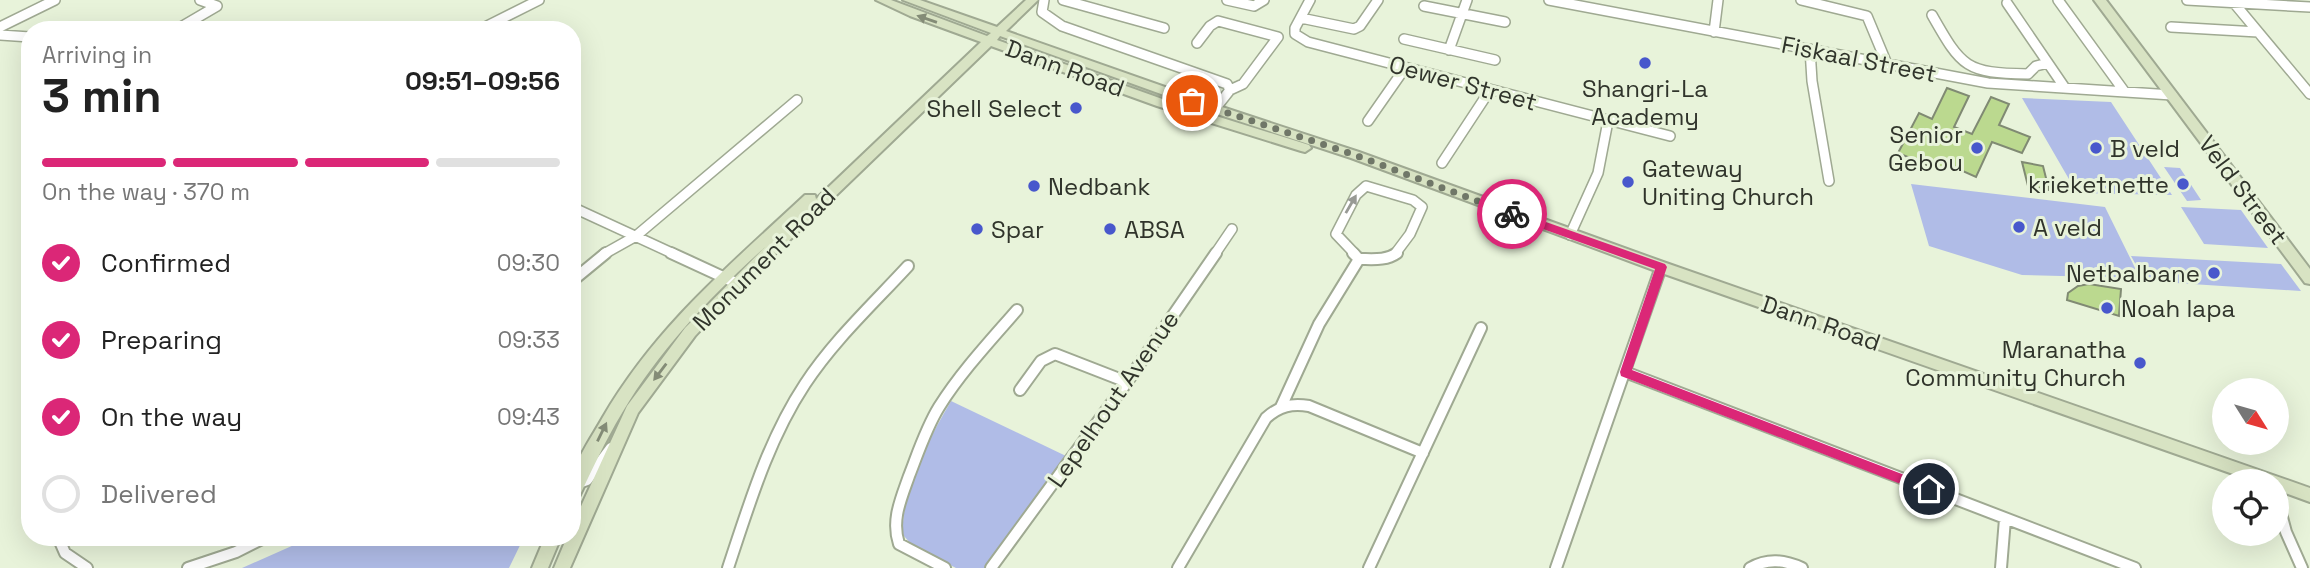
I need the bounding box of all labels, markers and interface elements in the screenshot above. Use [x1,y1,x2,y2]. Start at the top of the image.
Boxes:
one-way arrow [917,13,938,24]
street label: Fiskaal Street [1779,29,1939,89]
street label: Dann Road [1001,32,1129,104]
text: Arriving in [42,40,152,70]
street label: Oewer Street [1386,48,1540,118]
marker: Shangri-La Academy [1637,55,1653,71]
text: 09:51–09:56 [405,64,560,98]
text: 3 min [42,67,162,125]
pin [1162,71,1222,131]
place label: Shangri-La Academy [1582,73,1708,132]
icon: bag [1173,82,1211,120]
place label: Shell Select [927,93,1062,124]
marker: Shell Select [1068,100,1084,116]
place label: Senior Gebou [1888,119,1963,178]
street label: Veld Street [2192,129,2294,251]
place label: B veld [2110,133,2180,164]
marker: Senior Gebou [1969,140,1985,156]
marker: B veld [2088,140,2104,156]
place label: Gateway Uniting Church [1642,153,1814,212]
place label: krieketnette [2028,169,2169,200]
place label: Nedbank [1048,171,1151,202]
marker: Gateway Uniting Church [1620,174,1636,190]
marker: krieketnette [2175,176,2191,192]
text: On the way · 370 m [42,177,250,207]
marker: Nedbank [1026,178,1042,194]
courier [1477,179,1547,249]
street label: Monument Road [686,181,842,337]
one-way arrow [1345,194,1357,214]
icon: bike [1493,195,1531,233]
place label: A veld [2033,212,2102,243]
place label: Spar [991,214,1044,245]
place label: ABSA [1124,214,1185,245]
marker: A veld [2011,219,2027,235]
marker: Spar [969,221,985,237]
marker: ABSA [1102,221,1118,237]
icon: check [42,244,80,282]
text: Confirmed [101,246,231,280]
text: 09:30 [497,248,560,278]
place label: Netbalbane [2066,258,2200,289]
marker: Netbalbane [2206,265,2222,281]
street label: Dann Road [1757,288,1885,358]
place label: Noah lapa [2121,293,2236,324]
marker: Noah lapa [2099,300,2115,316]
street label: Lepelhout Avenue [1040,305,1186,493]
icon: check [42,321,80,359]
text: Preparing [101,323,222,357]
text: 09:33 [498,325,560,355]
place label: Maranatha Community Church [1905,334,2126,393]
marker: Maranatha Community Church [2132,355,2148,371]
one-way arrow [653,362,668,380]
north arrow [2212,378,2289,455]
map controls [2212,378,2289,546]
icon: check [42,398,80,436]
text: On the way [101,400,242,434]
text: 09:43 [497,402,560,432]
one-way arrow [597,422,608,442]
pin [1899,459,1959,519]
button: locate [2212,469,2289,546]
icon: home [1910,470,1948,508]
text: Delivered [101,477,217,511]

